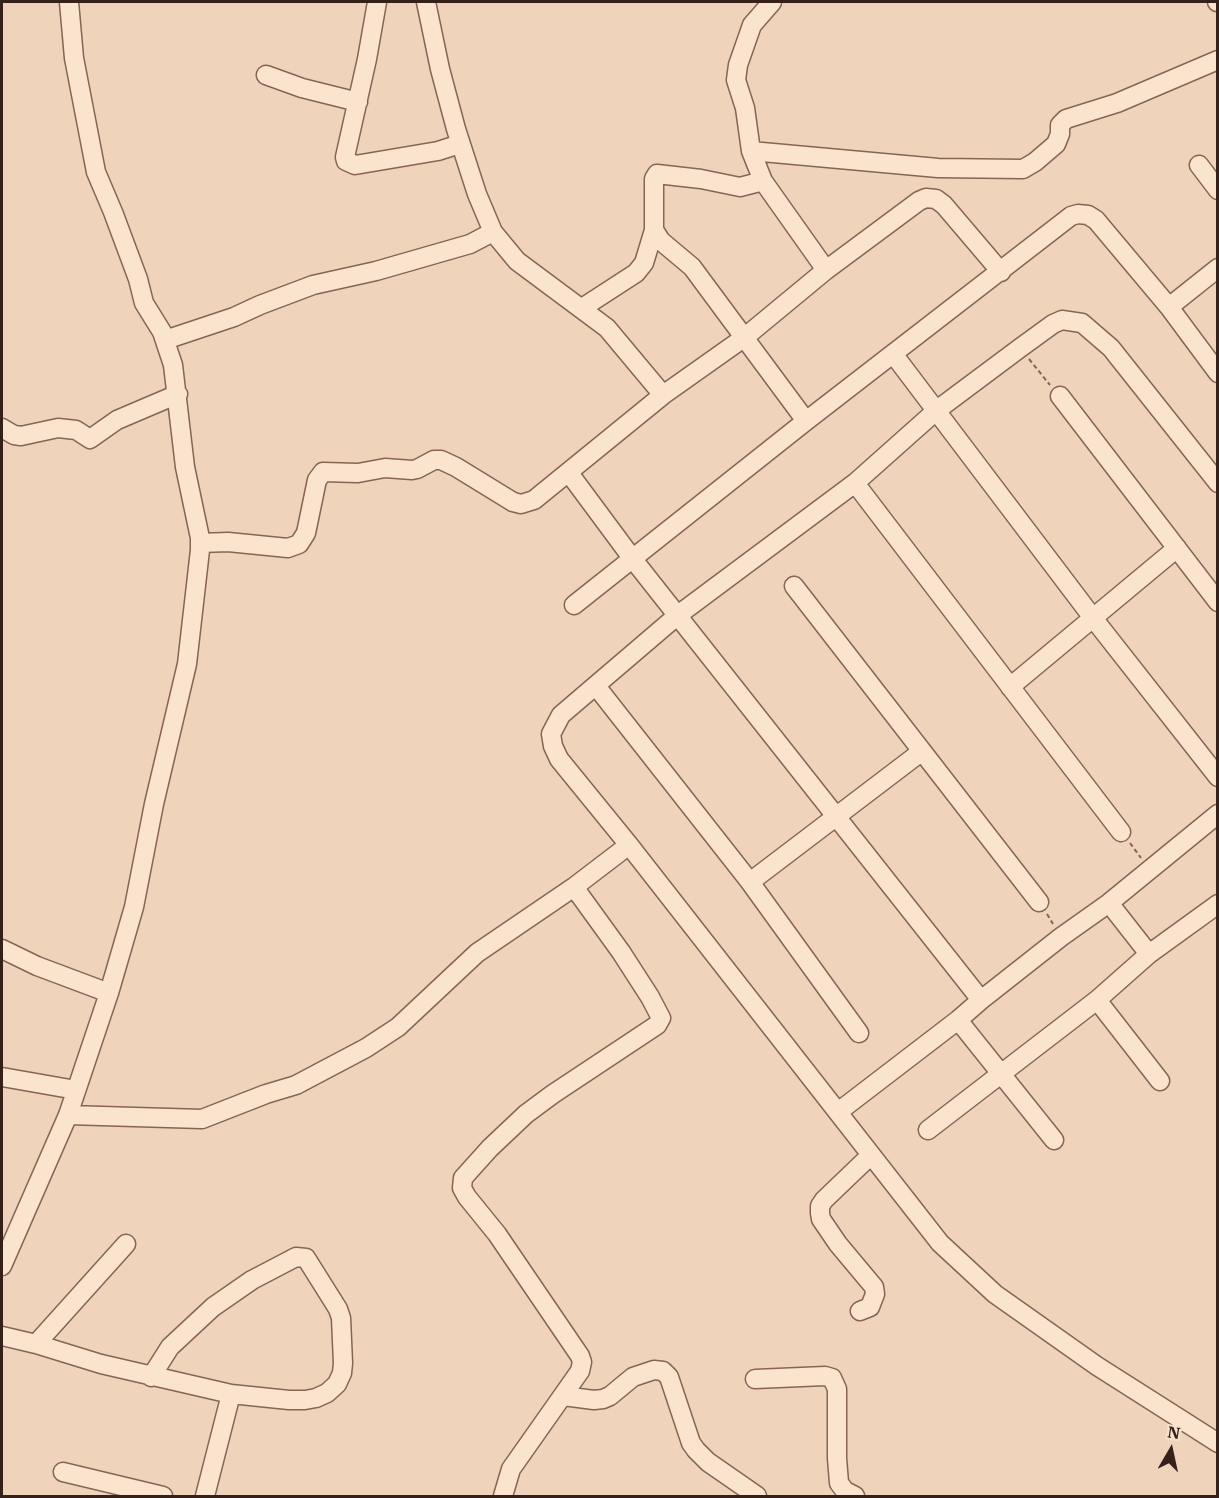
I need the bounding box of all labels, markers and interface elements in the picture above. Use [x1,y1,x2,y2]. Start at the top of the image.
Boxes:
north arrow [1141,1420,1201,1480]
text: N [1166,1421,1182,1443]

